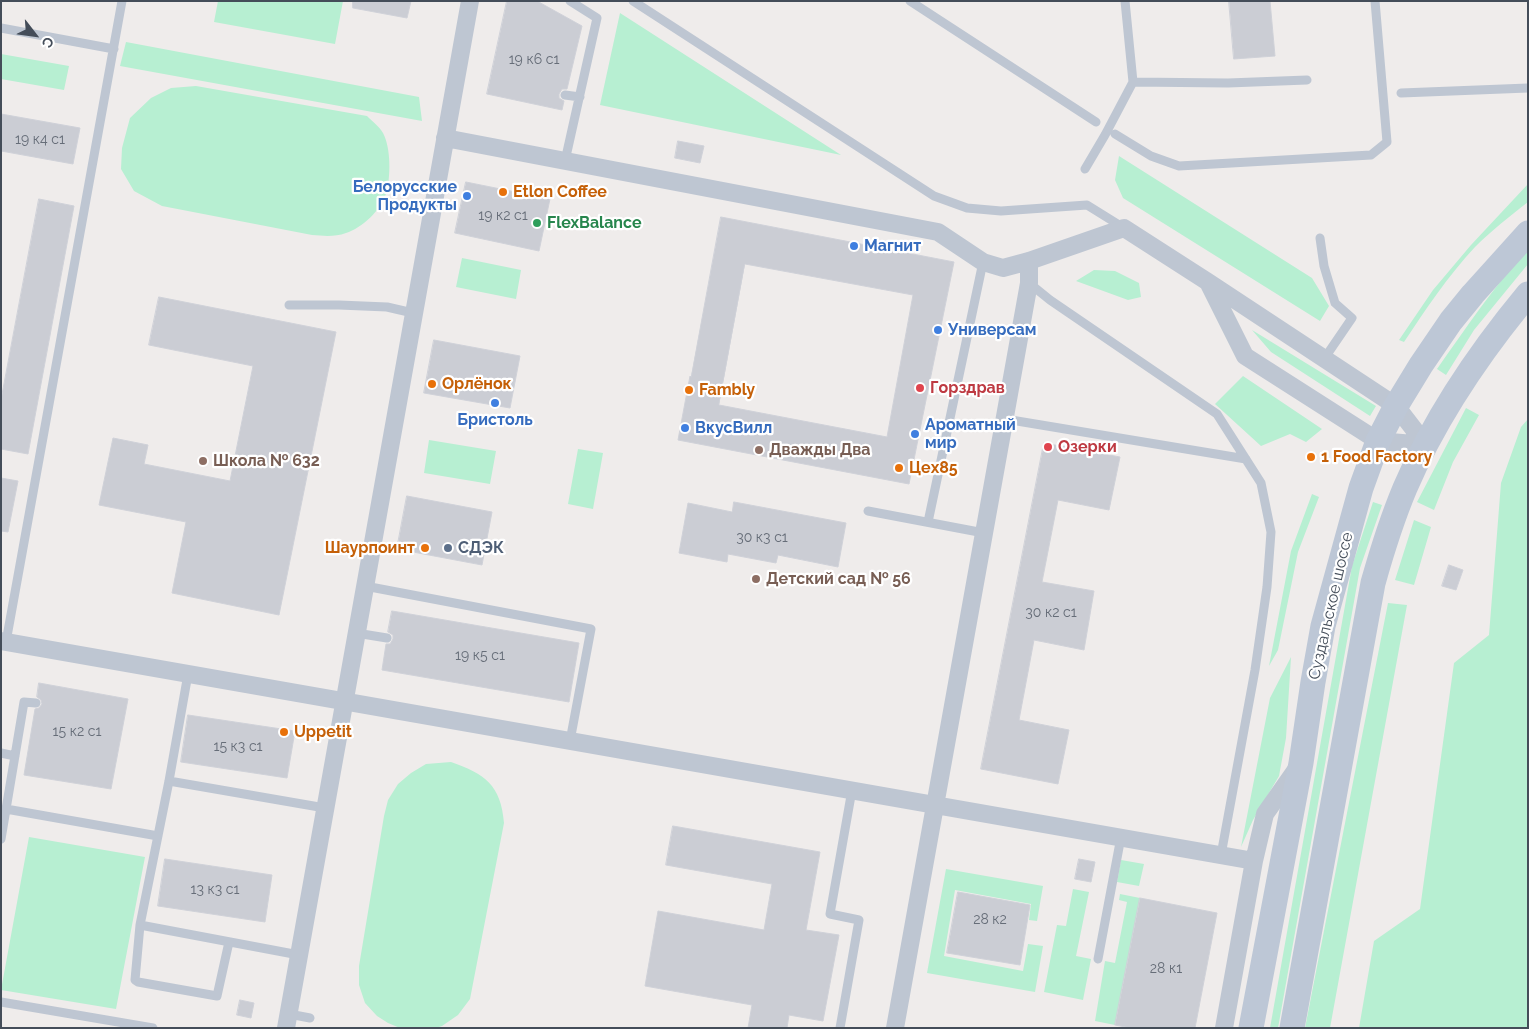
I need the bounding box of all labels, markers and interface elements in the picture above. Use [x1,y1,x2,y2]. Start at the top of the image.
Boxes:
north arrow [10,10,60,60]
text: С [39,34,57,51]
house number: 19 к6 с1 [509,52,559,68]
house number: 19 к4 с1 [15,132,65,148]
place label: Белорусские Продукты [353,177,457,215]
place label: Etlon Coffee [513,182,607,202]
marker: Etlon Coffee [497,186,509,198]
marker: Белорусские Продукты [461,190,473,202]
house number: 19 к2 с1 [478,208,528,224]
place label: FlexBalance [547,213,642,233]
marker: FlexBalance [531,217,543,229]
place label: Магнит [864,236,921,256]
marker: Магнит [848,240,860,252]
place label: Универсам [948,320,1036,340]
marker: Универсам [932,324,944,336]
place label: Орлёнок [442,374,512,394]
marker: Орлёнок [426,378,438,390]
place label: Горздрав [930,378,1005,398]
place label: Fambly [699,380,755,400]
marker: Горздрав [914,382,926,394]
marker: Fambly [683,384,695,396]
marker: Бристоль [489,397,501,409]
place label: Бристоль [457,410,533,430]
place label: Ароматный мир [925,415,1016,453]
place label: ВкусВилл [695,418,772,438]
marker: ВкусВилл [679,422,691,434]
marker: Ароматный мир [909,428,921,440]
place label: Озерки [1058,437,1117,457]
place label: Дважды Два [769,440,871,460]
marker: Озерки [1042,441,1054,453]
marker: Дважды Два [753,444,765,456]
place label: 1 Food Factory [1321,447,1432,467]
place label: Школа № 632 [213,451,320,471]
marker: 1 Food Factory [1305,451,1317,463]
marker: Школа № 632 [197,455,209,467]
place label: Цех85 [909,458,958,478]
marker: Цех85 [893,462,905,474]
house number: 30 к3 с1 [736,530,788,546]
street label: Суздальское шоссе [1305,530,1357,682]
place label: Шаурпоинт [325,538,415,558]
place label: СДЭК [458,538,504,558]
marker: Шаурпоинт [419,542,431,554]
marker: СДЭК [442,542,454,554]
place label: Детский сад № 56 [766,569,911,589]
marker: Детский сад № 56 [750,573,762,585]
house number: 30 к2 с1 [1025,605,1077,621]
house number: 19 к5 с1 [455,648,505,664]
place label: Uppetit [294,722,352,742]
house number: 15 к2 с1 [52,724,102,740]
marker: Uppetit [278,726,290,738]
house number: 15 к3 с1 [213,739,263,755]
house number: 13 к3 с1 [190,882,240,898]
house number: 28 к2 [973,912,1007,928]
house number: 28 к1 [1150,961,1182,977]

